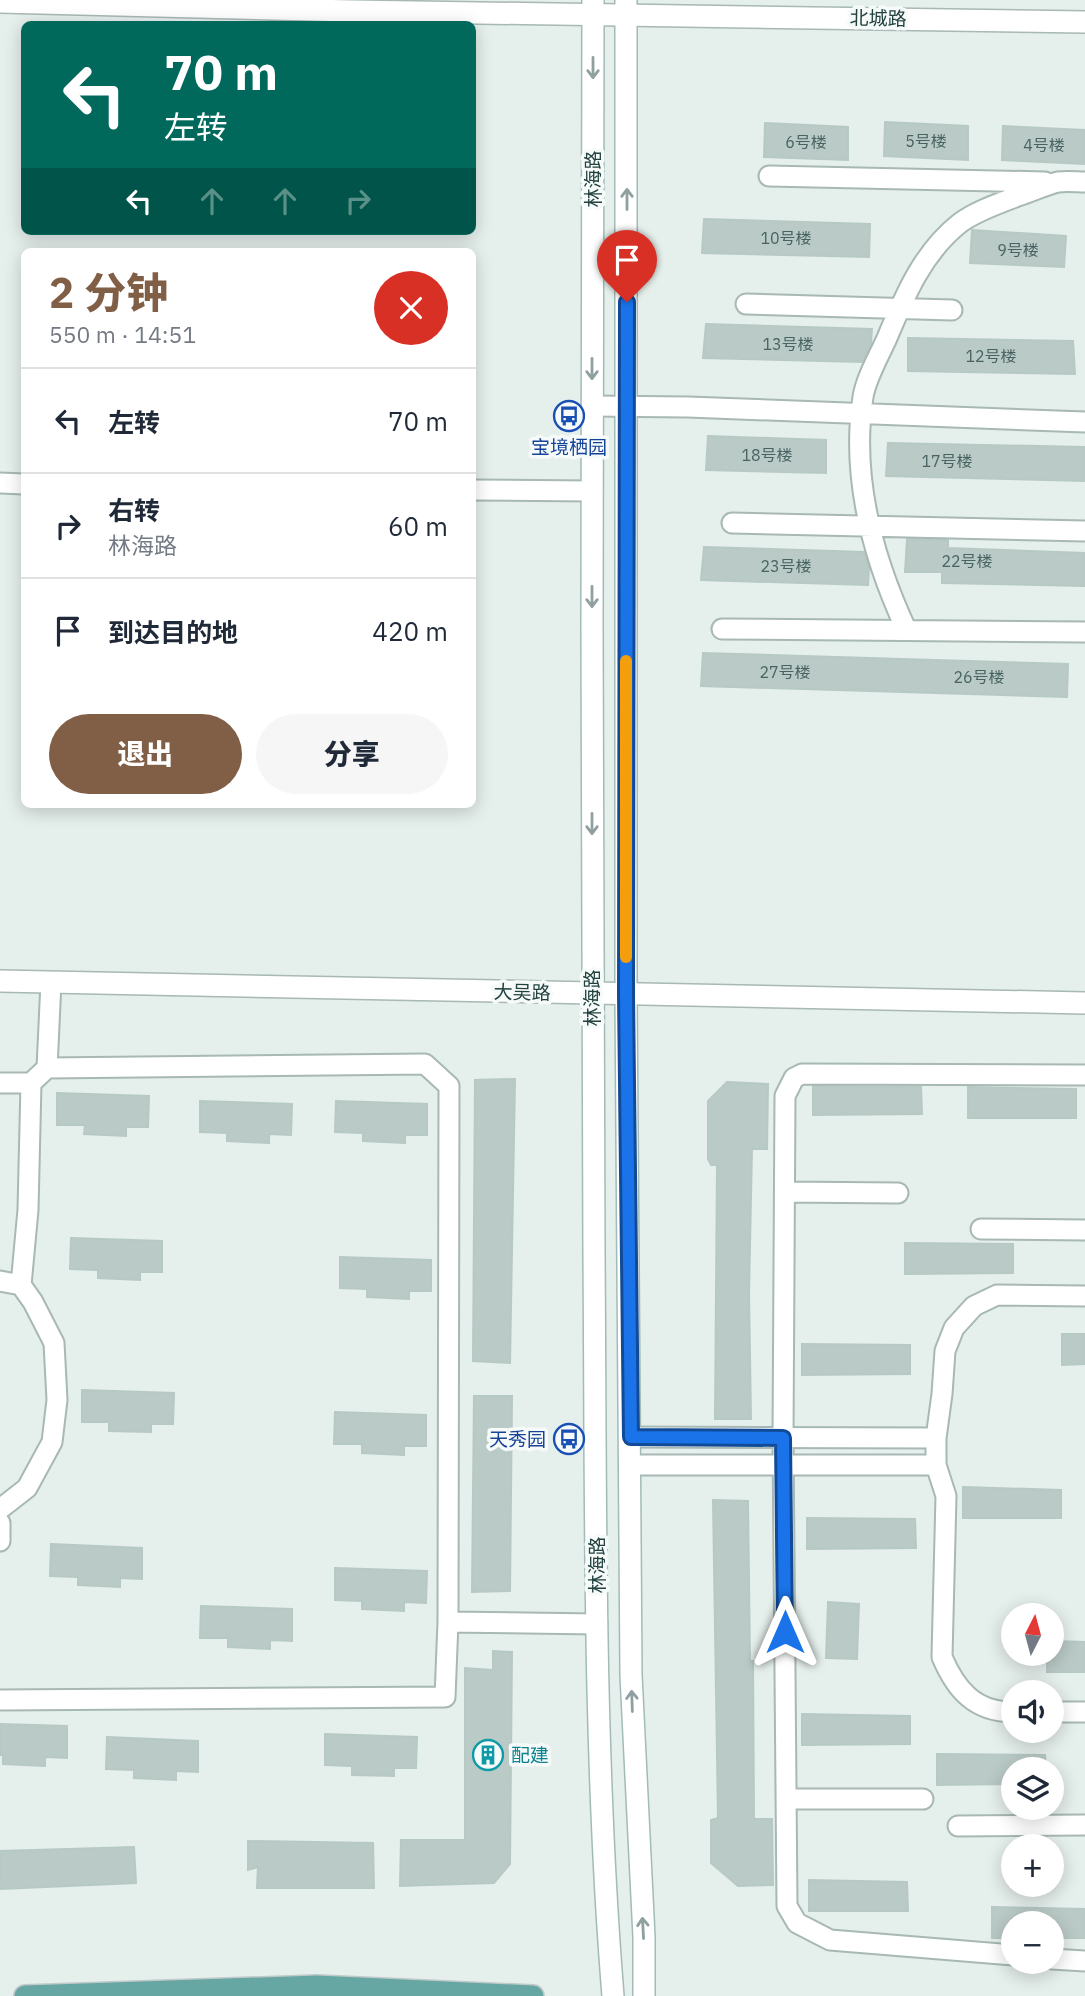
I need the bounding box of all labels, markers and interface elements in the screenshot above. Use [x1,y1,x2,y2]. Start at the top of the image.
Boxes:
street label: 北城路 [849,6,907,30]
text: 70 m [164,40,278,103]
icon: left [49,49,140,140]
one-way arrow [586,56,600,79]
text: 左转 [164,106,228,148]
house number: 5号楼 [905,131,947,151]
house number: 6号楼 [785,132,827,152]
house number: 4号楼 [1023,135,1065,155]
street label: 林海路 [581,150,605,208]
icon: left [120,182,158,220]
icon: ahead [193,182,231,220]
icon: ahead [266,182,304,220]
icon: right [339,182,377,220]
one-way arrow [620,188,634,211]
house number: 10号楼 [760,228,812,248]
pin [597,230,657,302]
house number: 9号楼 [997,240,1039,260]
icon: arrive [608,241,646,279]
text: 2 分钟 [49,265,168,320]
button: close [374,271,448,345]
text: 550 m · 14:51 [49,319,196,349]
house number: 13号楼 [762,334,814,354]
house number: 12号楼 [965,346,1017,366]
one-way arrow [586,357,599,380]
bus stop icon: 宝境栖园 [552,399,586,433]
icon: left [49,402,87,440]
text: 70 m [388,404,448,438]
text: 左转 [108,405,160,439]
place label: 宝境栖园 [531,435,607,459]
house number: 18号楼 [741,445,793,465]
house number: 17号楼 [921,451,973,471]
text: 右转 [108,493,160,527]
icon: right [49,507,87,545]
text: 60 m [388,509,448,543]
text: 林海路 [108,530,177,560]
house number: 22号楼 [941,551,993,571]
house number: 23号楼 [760,556,812,576]
one-way arrow [585,585,599,608]
icon: arrive [49,612,87,650]
text: 420 m [372,614,448,648]
text: 到达目的地 [108,615,238,649]
house number: 27号楼 [759,662,811,682]
house number: 26号楼 [953,667,1005,687]
button: 退出 [49,714,242,794]
button: 分享 [256,714,448,794]
one-way arrow [585,812,599,835]
street label: 林海路 [580,969,604,1027]
street label: 大吴路 [493,980,551,1004]
bus stop icon: 天秀园 [552,1422,586,1456]
place label: 天秀园 [489,1427,546,1451]
street label: 林海路 [585,1536,609,1594]
position arrow [748,1595,822,1669]
north arrow [1001,1603,1064,1666]
map controls [1001,1603,1064,1974]
button: sound [1001,1680,1064,1743]
one-way arrow [626,1689,639,1712]
building icon: 配建 [471,1738,505,1772]
place label: 配建 [511,1743,549,1767]
button: layers [1001,1757,1064,1820]
button: + [1001,1834,1064,1897]
button: − [1001,1911,1064,1974]
one-way arrow [637,1917,650,1940]

